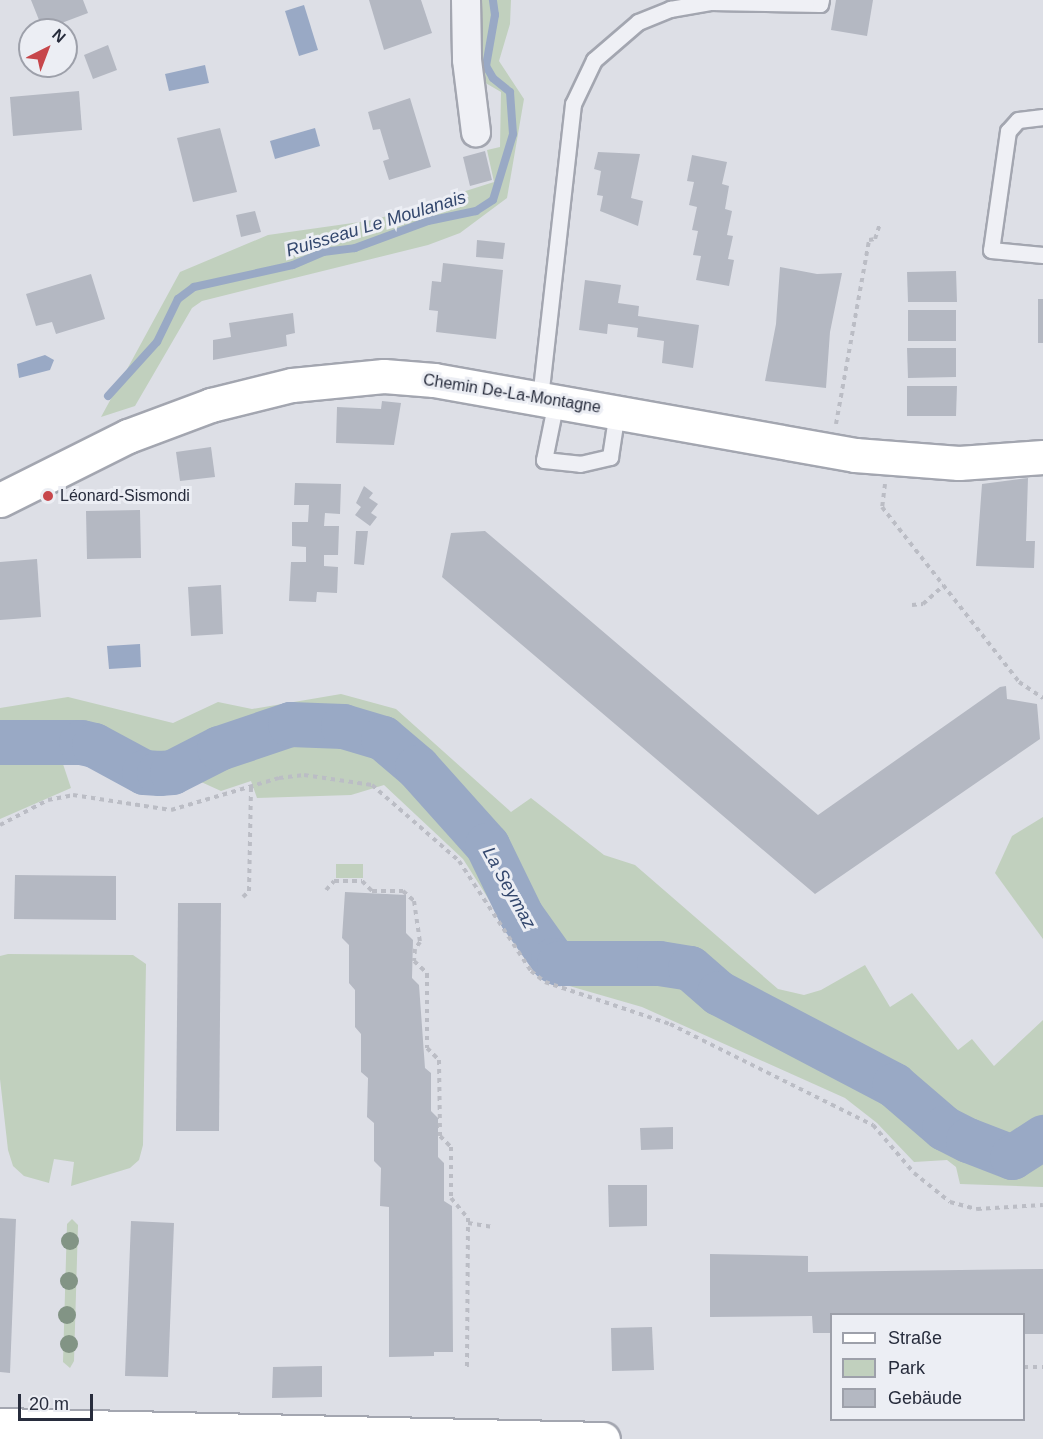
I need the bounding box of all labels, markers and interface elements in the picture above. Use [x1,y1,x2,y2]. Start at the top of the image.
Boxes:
north arrow [18,18,78,78]
text: N [49,26,69,46]
water label: Ruisseau Le Moulanais [283,186,469,262]
street label: Chemin De-La-Montagne [422,370,602,418]
place label: Léonard-Sismondi [60,486,190,506]
marker: Léonard-Sismondi [41,489,55,503]
water label: La Seymaz [478,843,540,933]
legend [830,1313,1025,1421]
text: Straße [888,1328,942,1348]
text: Park [888,1358,925,1378]
scale bar [21,1382,96,1420]
text: Gebäude [888,1388,962,1408]
text: 20 m [29,1394,69,1414]

